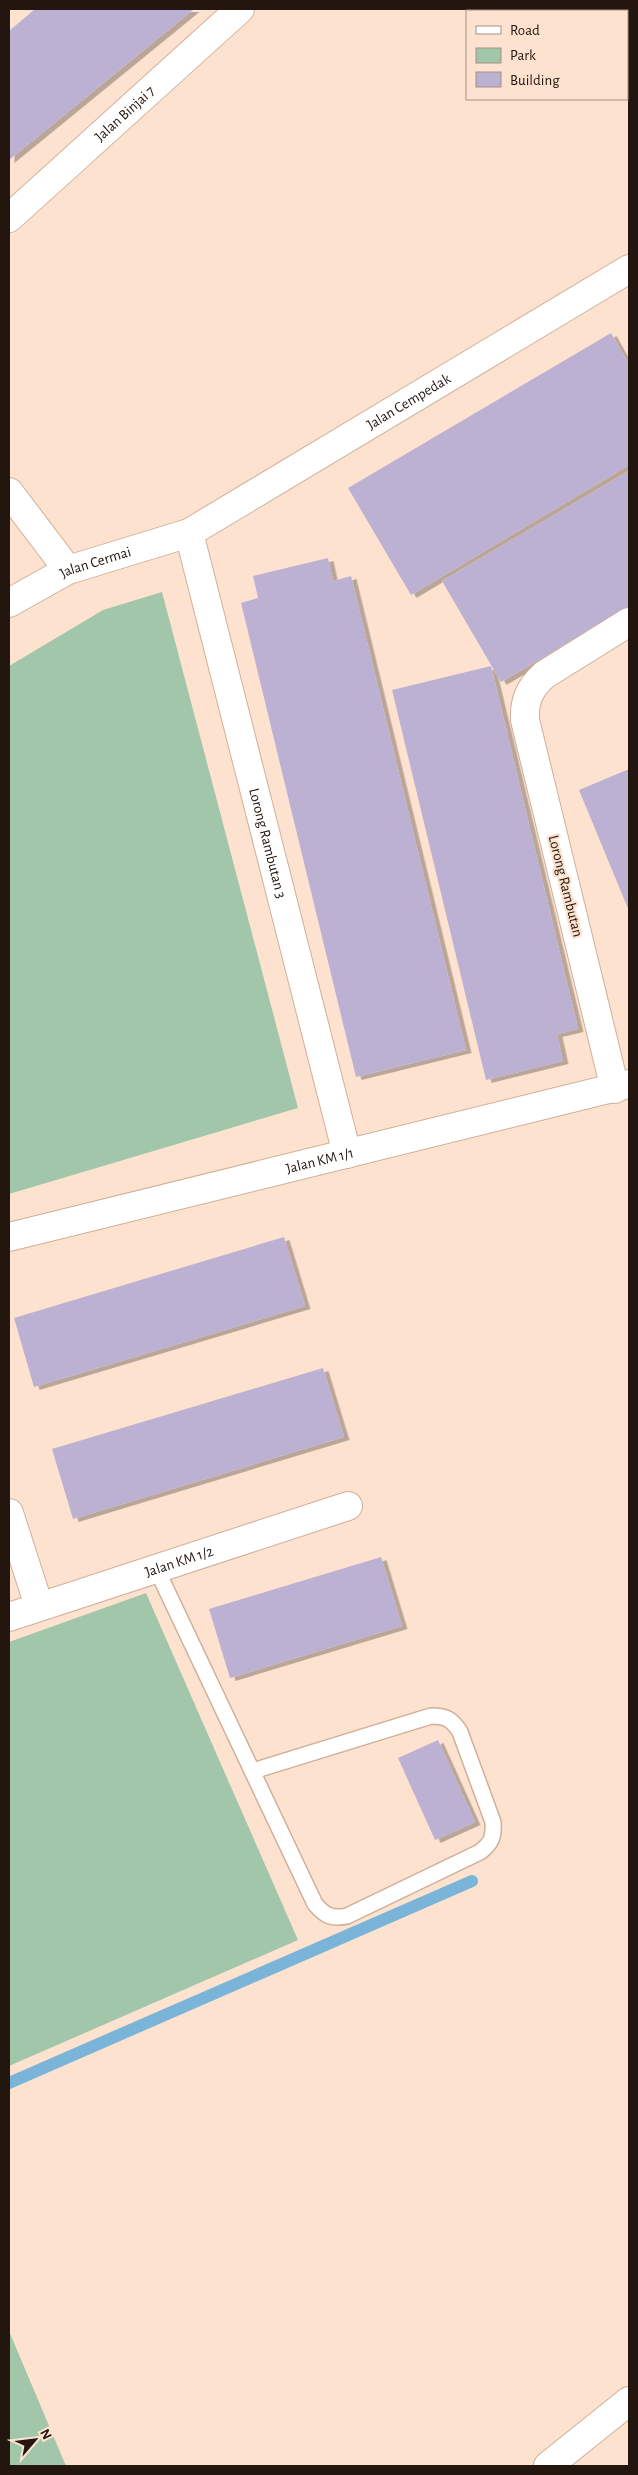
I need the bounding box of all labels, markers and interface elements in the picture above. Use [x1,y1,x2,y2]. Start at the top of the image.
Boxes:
legend [466,10,628,100]
text: Road [510,23,540,38]
text: Park [510,48,536,63]
text: Building [510,73,560,88]
street label: Jalan Binjai 7 [92,83,158,144]
street label: Jalan Cempedak [364,371,453,433]
street label: Jalan Cermai [57,544,133,581]
street label: Lorong Rambutan 3 [246,787,289,900]
street label: Lorong Rambutan [546,834,585,939]
street label: Jalan KM 1/1 [284,1145,355,1176]
street label: Jalan KM 1/2 [143,1544,215,1580]
north arrow [10,2415,60,2465]
text: N [37,2427,54,2442]

